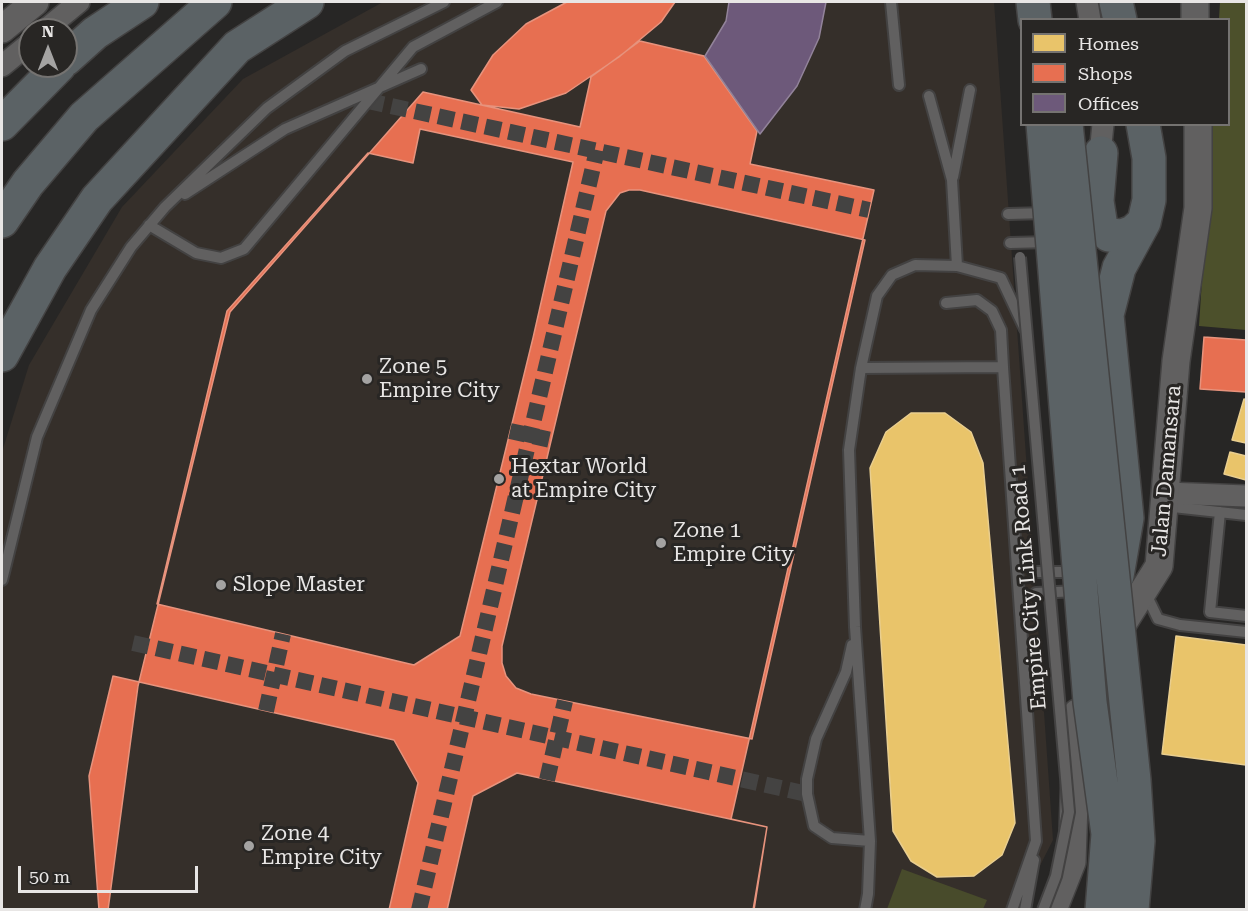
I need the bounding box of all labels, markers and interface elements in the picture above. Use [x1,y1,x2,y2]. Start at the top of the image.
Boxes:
north arrow [18,18,78,78]
legend [1020,18,1230,126]
text: N [42,22,54,41]
text: Homes [1078,33,1139,54]
text: Shops [1078,63,1132,84]
text: Offices [1078,93,1139,114]
place label: Zone 5 Empire City [379,354,500,404]
marker: Zone 5 Empire City [360,372,374,386]
street label: Jalan Damansara [1147,384,1187,558]
place label: Hextar World at Empire City [511,454,656,504]
street label: Empire City Link Road 1 [1006,463,1052,711]
marker: Hextar World at Empire City [492,472,506,486]
place label: Zone 1 Empire City [673,518,794,568]
marker: Zone 1 Empire City [654,536,668,550]
place label: Slope Master [233,572,365,598]
marker: Slope Master [214,578,228,592]
place label: Zone 4 Empire City [261,821,382,871]
marker: Zone 4 Empire City [242,839,256,853]
scale bar [21,854,201,892]
text: 50 m [29,866,70,887]

